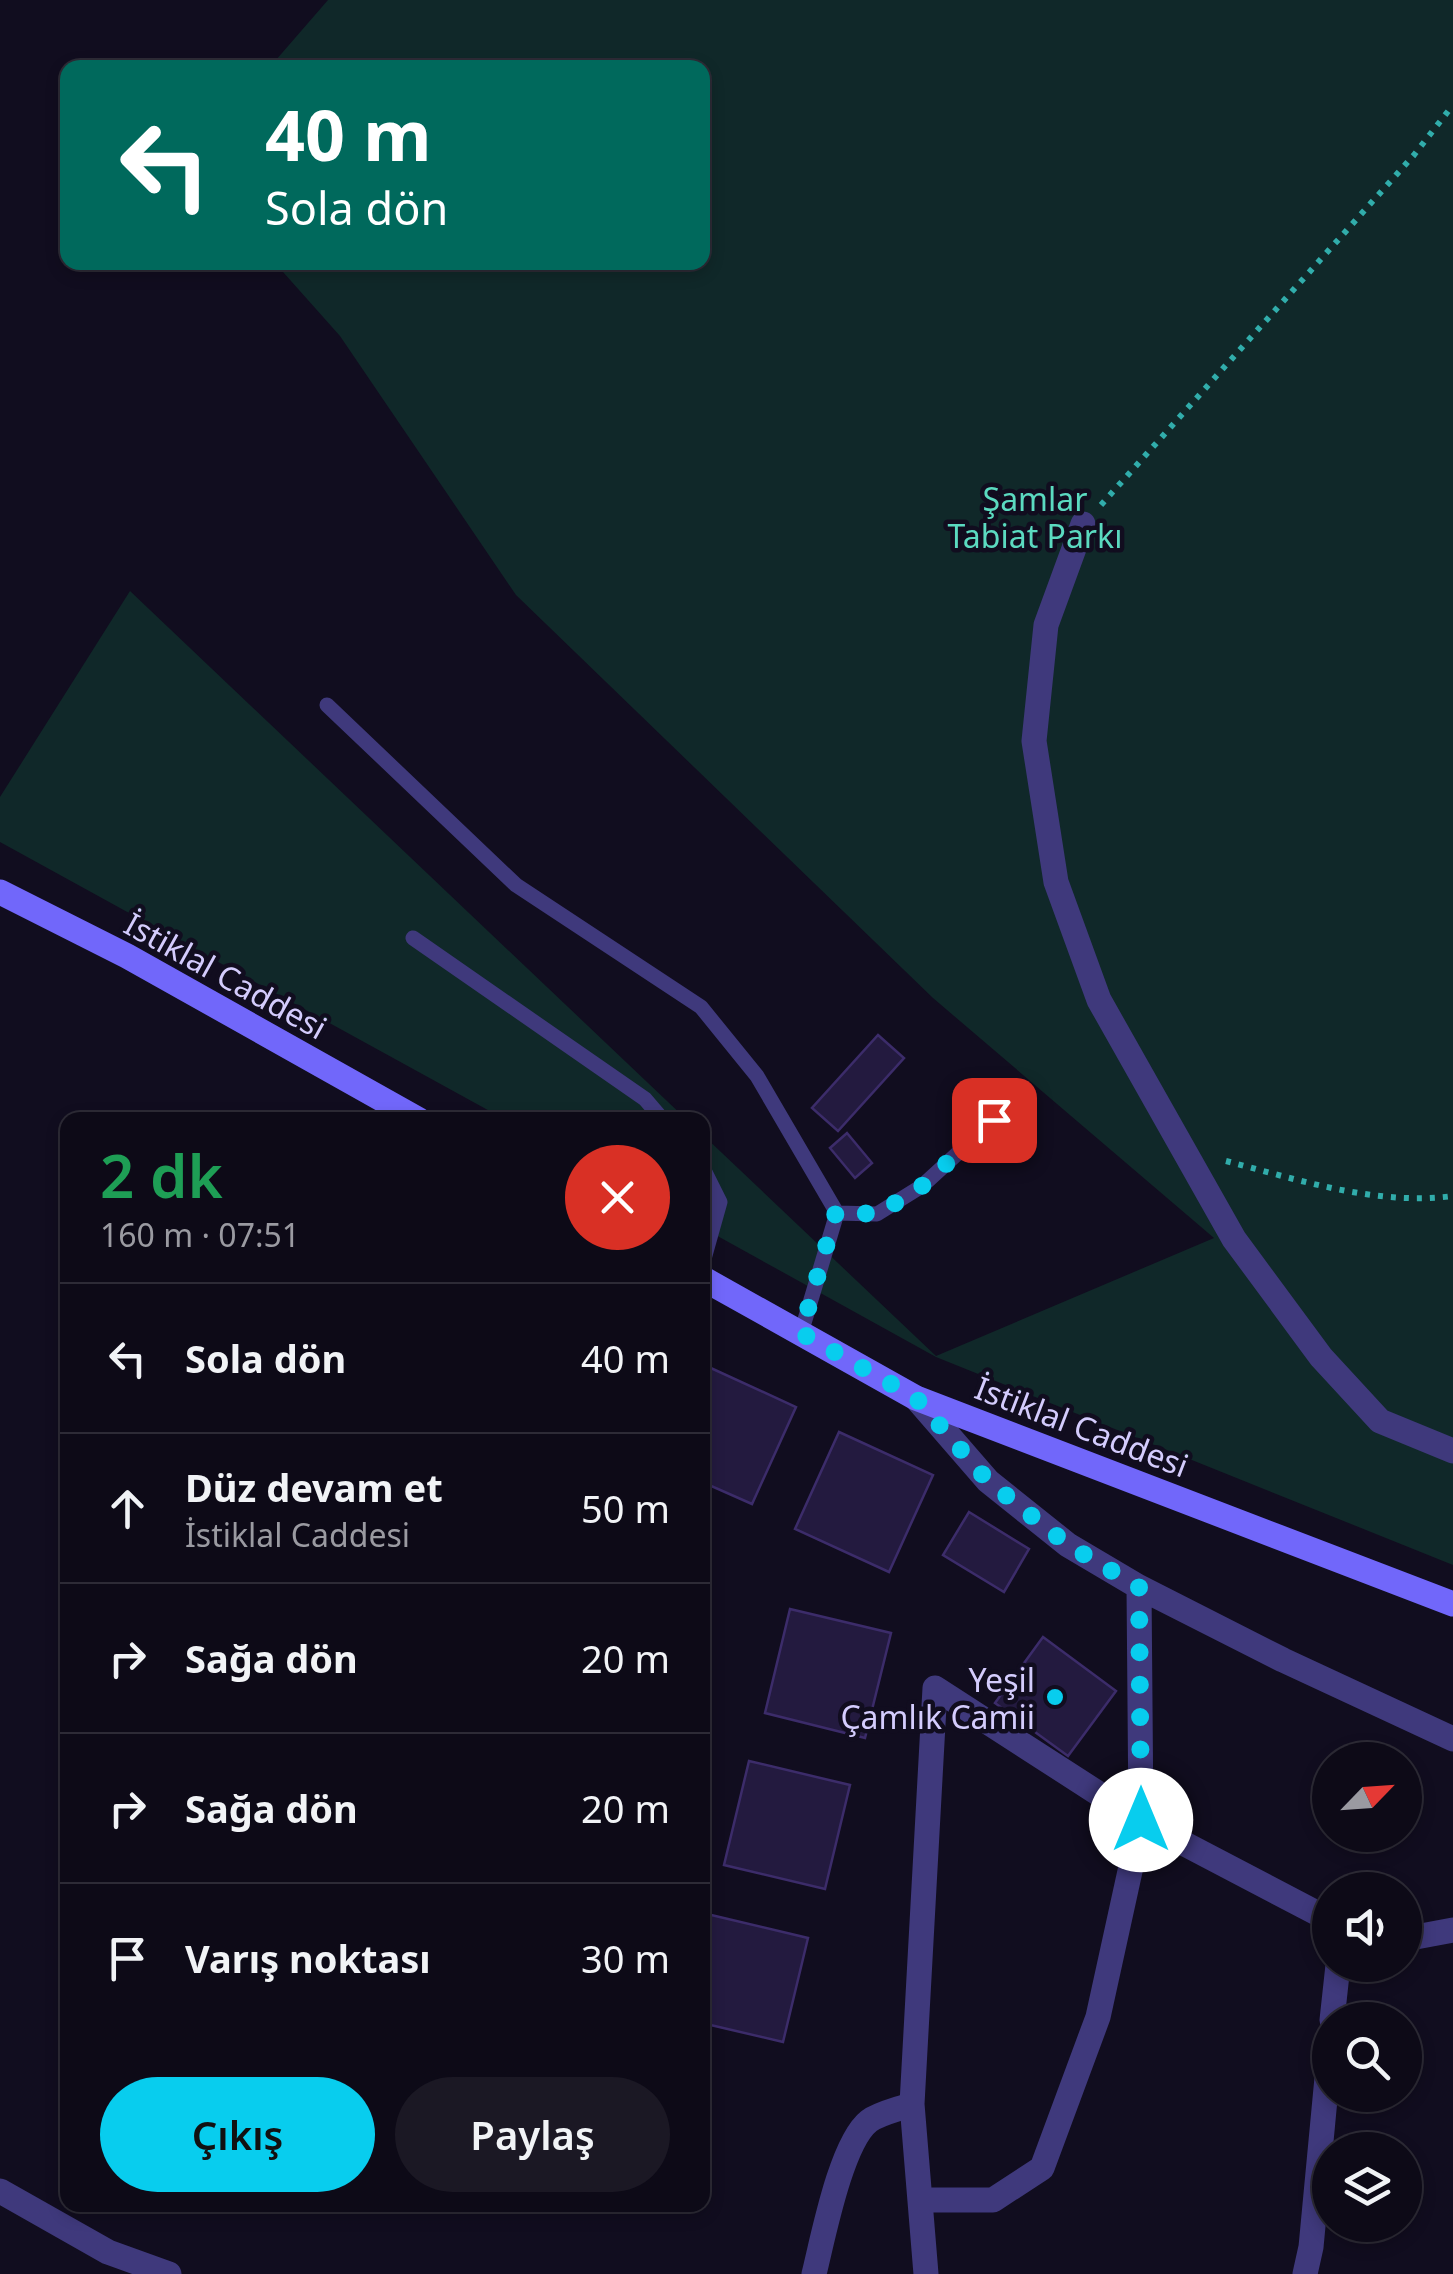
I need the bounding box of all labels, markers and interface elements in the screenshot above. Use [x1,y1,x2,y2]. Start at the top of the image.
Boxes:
text: 40 m [265,86,432,182]
icon: left [100,100,230,230]
text: Sola dön [265,177,448,238]
park label: Şamlar Tabiat Parkı [948,477,1122,557]
street label: İstiklal Caddesi [117,902,335,1048]
pin [952,1078,1037,1163]
icon: arrive [967,1093,1022,1148]
text: 2 dk [100,1134,223,1216]
button: close [565,1145,670,1250]
text: 160 m · 07:51 [100,1213,300,1256]
icon: left [100,1331,155,1386]
text: Sola dön [185,1332,346,1384]
text: 40 m [581,1332,670,1384]
street label: İstiklal Caddesi [969,1366,1195,1486]
text: Düz devam et [185,1461,443,1513]
icon: ahead [100,1481,155,1536]
text: 50 m [581,1482,670,1534]
text: İstiklal Caddesi [185,1513,410,1556]
icon: right [100,1631,155,1686]
text: Sağa dön [185,1632,358,1684]
text: 20 m [581,1632,670,1684]
place label: Yeşil Çamlık Camii [840,1658,1035,1738]
marker: Yeşil Çamlık Camii [1044,1686,1066,1708]
north arrow [1312,1742,1422,1852]
map controls [1312,1742,1422,2242]
position arrow [1089,1768,1193,1872]
icon: right [100,1781,155,1836]
text: Sağa dön [185,1782,358,1834]
text: 20 m [581,1782,670,1834]
button: sound [1312,1872,1422,1982]
icon: arrive [100,1931,155,1986]
text: Varış noktası [185,1932,431,1984]
text: 30 m [581,1932,670,1984]
button: search [1312,2002,1422,2112]
button: Çıkış [100,2077,375,2192]
button: Paylaş [395,2077,670,2192]
button: layers [1312,2132,1422,2242]

